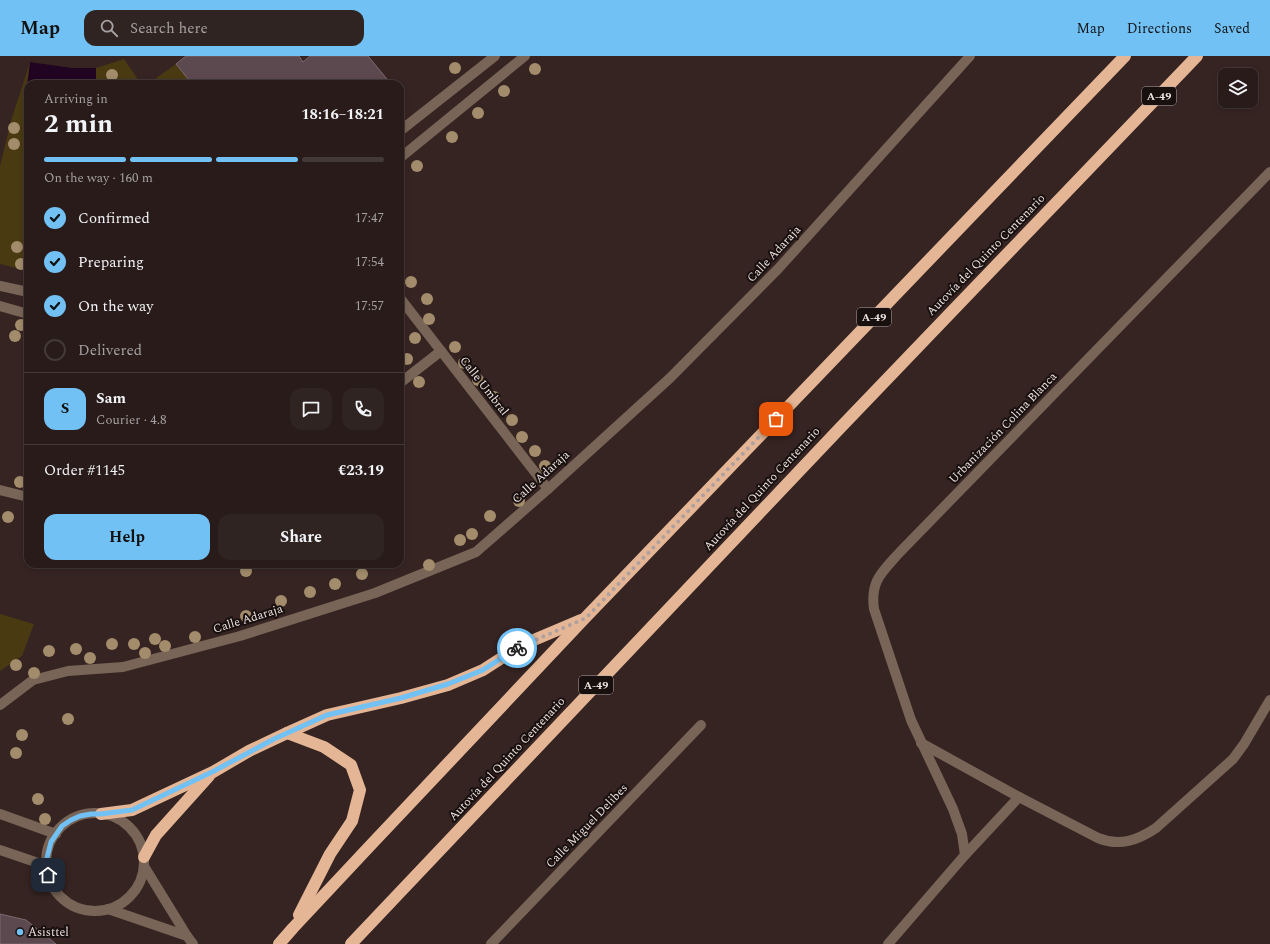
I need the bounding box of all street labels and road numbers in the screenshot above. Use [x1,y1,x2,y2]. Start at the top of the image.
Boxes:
road number: A-49 [1142,87,1176,105]
street label: Autovía del Quinto Centenario [922,189,1050,321]
street label: Calle Adaraja [742,221,806,287]
road number: A-49 [857,308,891,326]
street label: Calle Umbral [455,352,513,420]
street label: Urbanización Colina Blanca [944,368,1062,488]
street label: Autovía del Quinto Centenario [699,423,825,555]
street label: Calle Adaraja [508,446,574,508]
street label: Calle Adaraja [211,599,285,639]
road number: A-49 [579,676,613,694]
street label: Autovía del Quinto Centenario [444,693,570,825]
street label: Calle Miguel Delibes [541,779,633,873]

